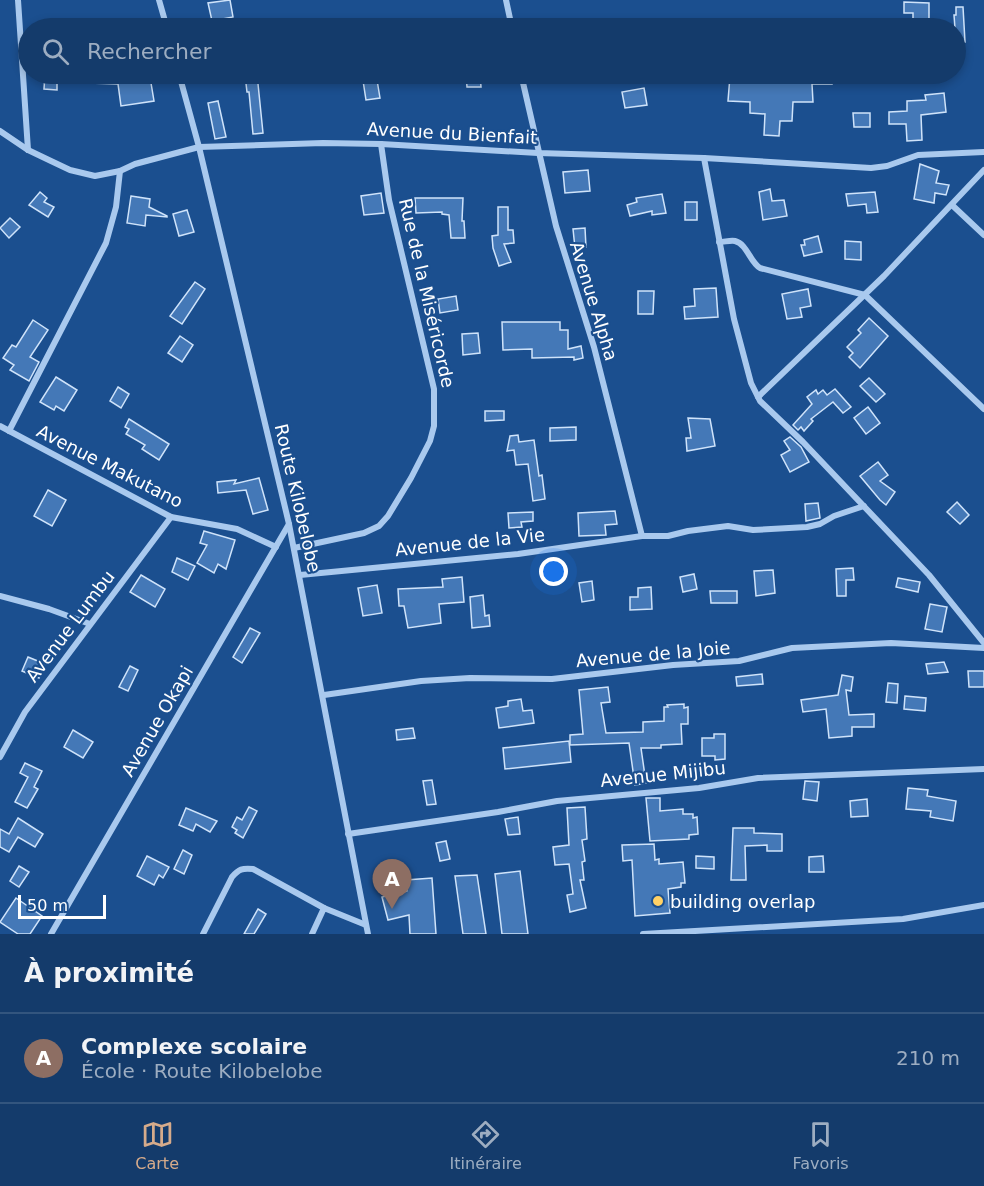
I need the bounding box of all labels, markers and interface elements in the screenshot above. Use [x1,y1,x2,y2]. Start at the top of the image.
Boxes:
search box [18,18,966,84]
icon: search [39,35,72,68]
text: Rechercher [87,39,212,64]
street label: Avenue du Bienfait [366,118,538,148]
street label: Rue de la Miséricorde [395,196,459,390]
street label: Avenue Alpha [566,239,622,363]
street label: Avenue Makutano [34,420,186,512]
street label: Route Kilobelobe [271,422,325,574]
street label: Avenue de la Vie [394,524,546,560]
your location [539,557,568,586]
street label: Avenue Lumbu [21,566,119,686]
street label: Avenue de la Joie [575,637,731,671]
street label: Avenue Okapi [117,662,197,780]
street label: Avenue Mijibu [599,757,727,791]
pin: A [372,860,412,909]
place label: building overlap [670,891,815,912]
scale bar [18,892,106,920]
marker: building overlap [651,894,665,908]
text: 50 m [27,896,68,915]
text: À proximité [24,958,194,988]
text: Complexe scolaire [81,1034,307,1059]
text: A [36,1046,51,1070]
text: 210 m [896,1046,960,1070]
text: École · Route Kilobelobe [81,1059,322,1083]
tab: Carte [135,1118,179,1173]
tab: Itinéraire [450,1118,522,1173]
tab: Favoris [793,1118,849,1173]

